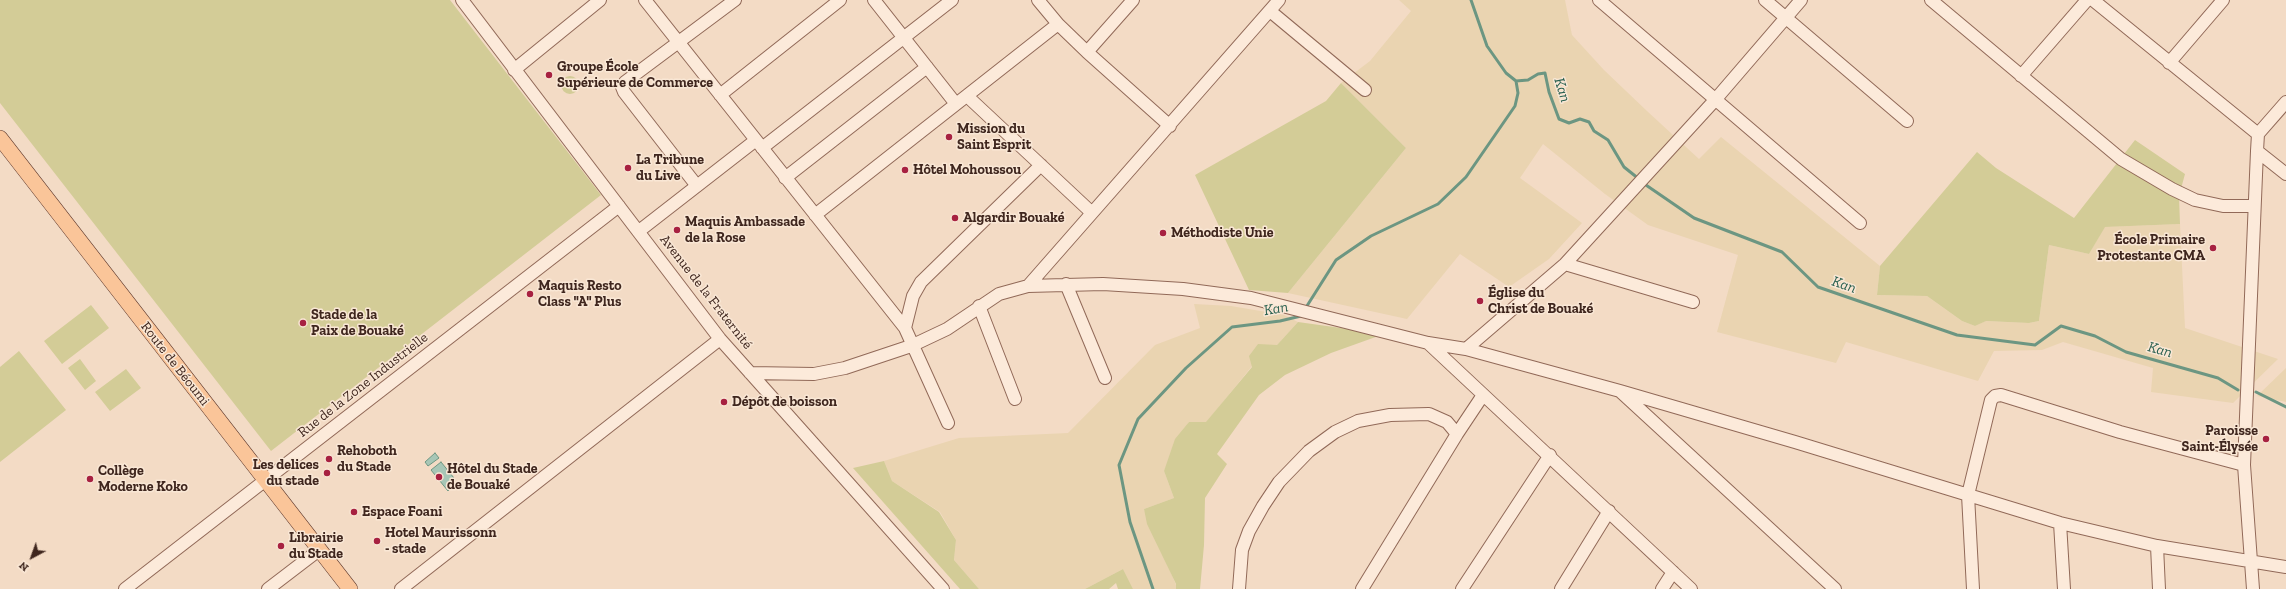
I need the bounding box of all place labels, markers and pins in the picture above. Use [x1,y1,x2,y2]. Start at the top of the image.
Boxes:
place label: Groupe École Supérieure de Commerce [557,59,713,92]
marker: Groupe École Supérieure de Commerce [544,70,554,80]
place label: Mission du Saint Esprit [957,121,1031,154]
marker: Mission du Saint Esprit [944,132,954,142]
place label: La Tribune du Live [636,152,704,184]
place label: Hôtel Mohoussou [913,162,1021,178]
marker: La Tribune du Live [623,163,633,173]
marker: Hôtel Mohoussou [900,165,910,175]
place label: Algardir Bouaké [963,210,1065,226]
marker: Algardir Bouaké [950,213,960,223]
place label: Maquis Ambassade de la Rose [685,214,805,246]
marker: Maquis Ambassade de la Rose [672,225,682,235]
place label: Méthodiste Unie [1171,225,1274,241]
marker: Méthodiste Unie [1158,228,1168,238]
place label: École Primaire Protestante CMA [2097,232,2205,264]
marker: École Primaire Protestante CMA [2208,243,2218,253]
place label: Maquis Resto Class "A" Plus [538,278,622,310]
place label: Église du Christ de Bouaké [1488,285,1593,318]
marker: Maquis Resto Class "A" Plus [525,289,535,299]
marker: Église du Christ de Bouaké [1475,296,1485,306]
place label: Stade de la Paix de Bouaké [311,307,404,340]
marker: Stade de la Paix de Bouaké [298,318,308,328]
place label: Dépôt de boisson [732,394,837,410]
marker: Dépôt de boisson [719,397,729,407]
place label: Paroisse Saint-Élysée [2182,423,2258,456]
marker: Paroisse Saint-Élysée [2261,434,2271,444]
place label: Rehoboth du Stade [337,443,397,476]
marker: Rehoboth du Stade [324,454,334,464]
place label: Les delices du stade [253,457,319,490]
place label: Hôtel du Stade de Bouaké [447,461,538,494]
place label: Collège Moderne Koko [98,463,188,496]
marker: Les delices du stade [322,468,332,478]
marker: Hôtel du Stade de Bouaké [434,472,444,482]
marker: Collège Moderne Koko [85,474,95,484]
place label: Espace Foani [362,504,442,520]
marker: Espace Foani [349,507,359,517]
place label: Hotel Maurissonn - stade [385,525,497,558]
place label: Librairie du Stade [289,530,343,562]
marker: Hotel Maurissonn - stade [372,536,382,546]
marker: Librairie du Stade [276,541,286,551]

